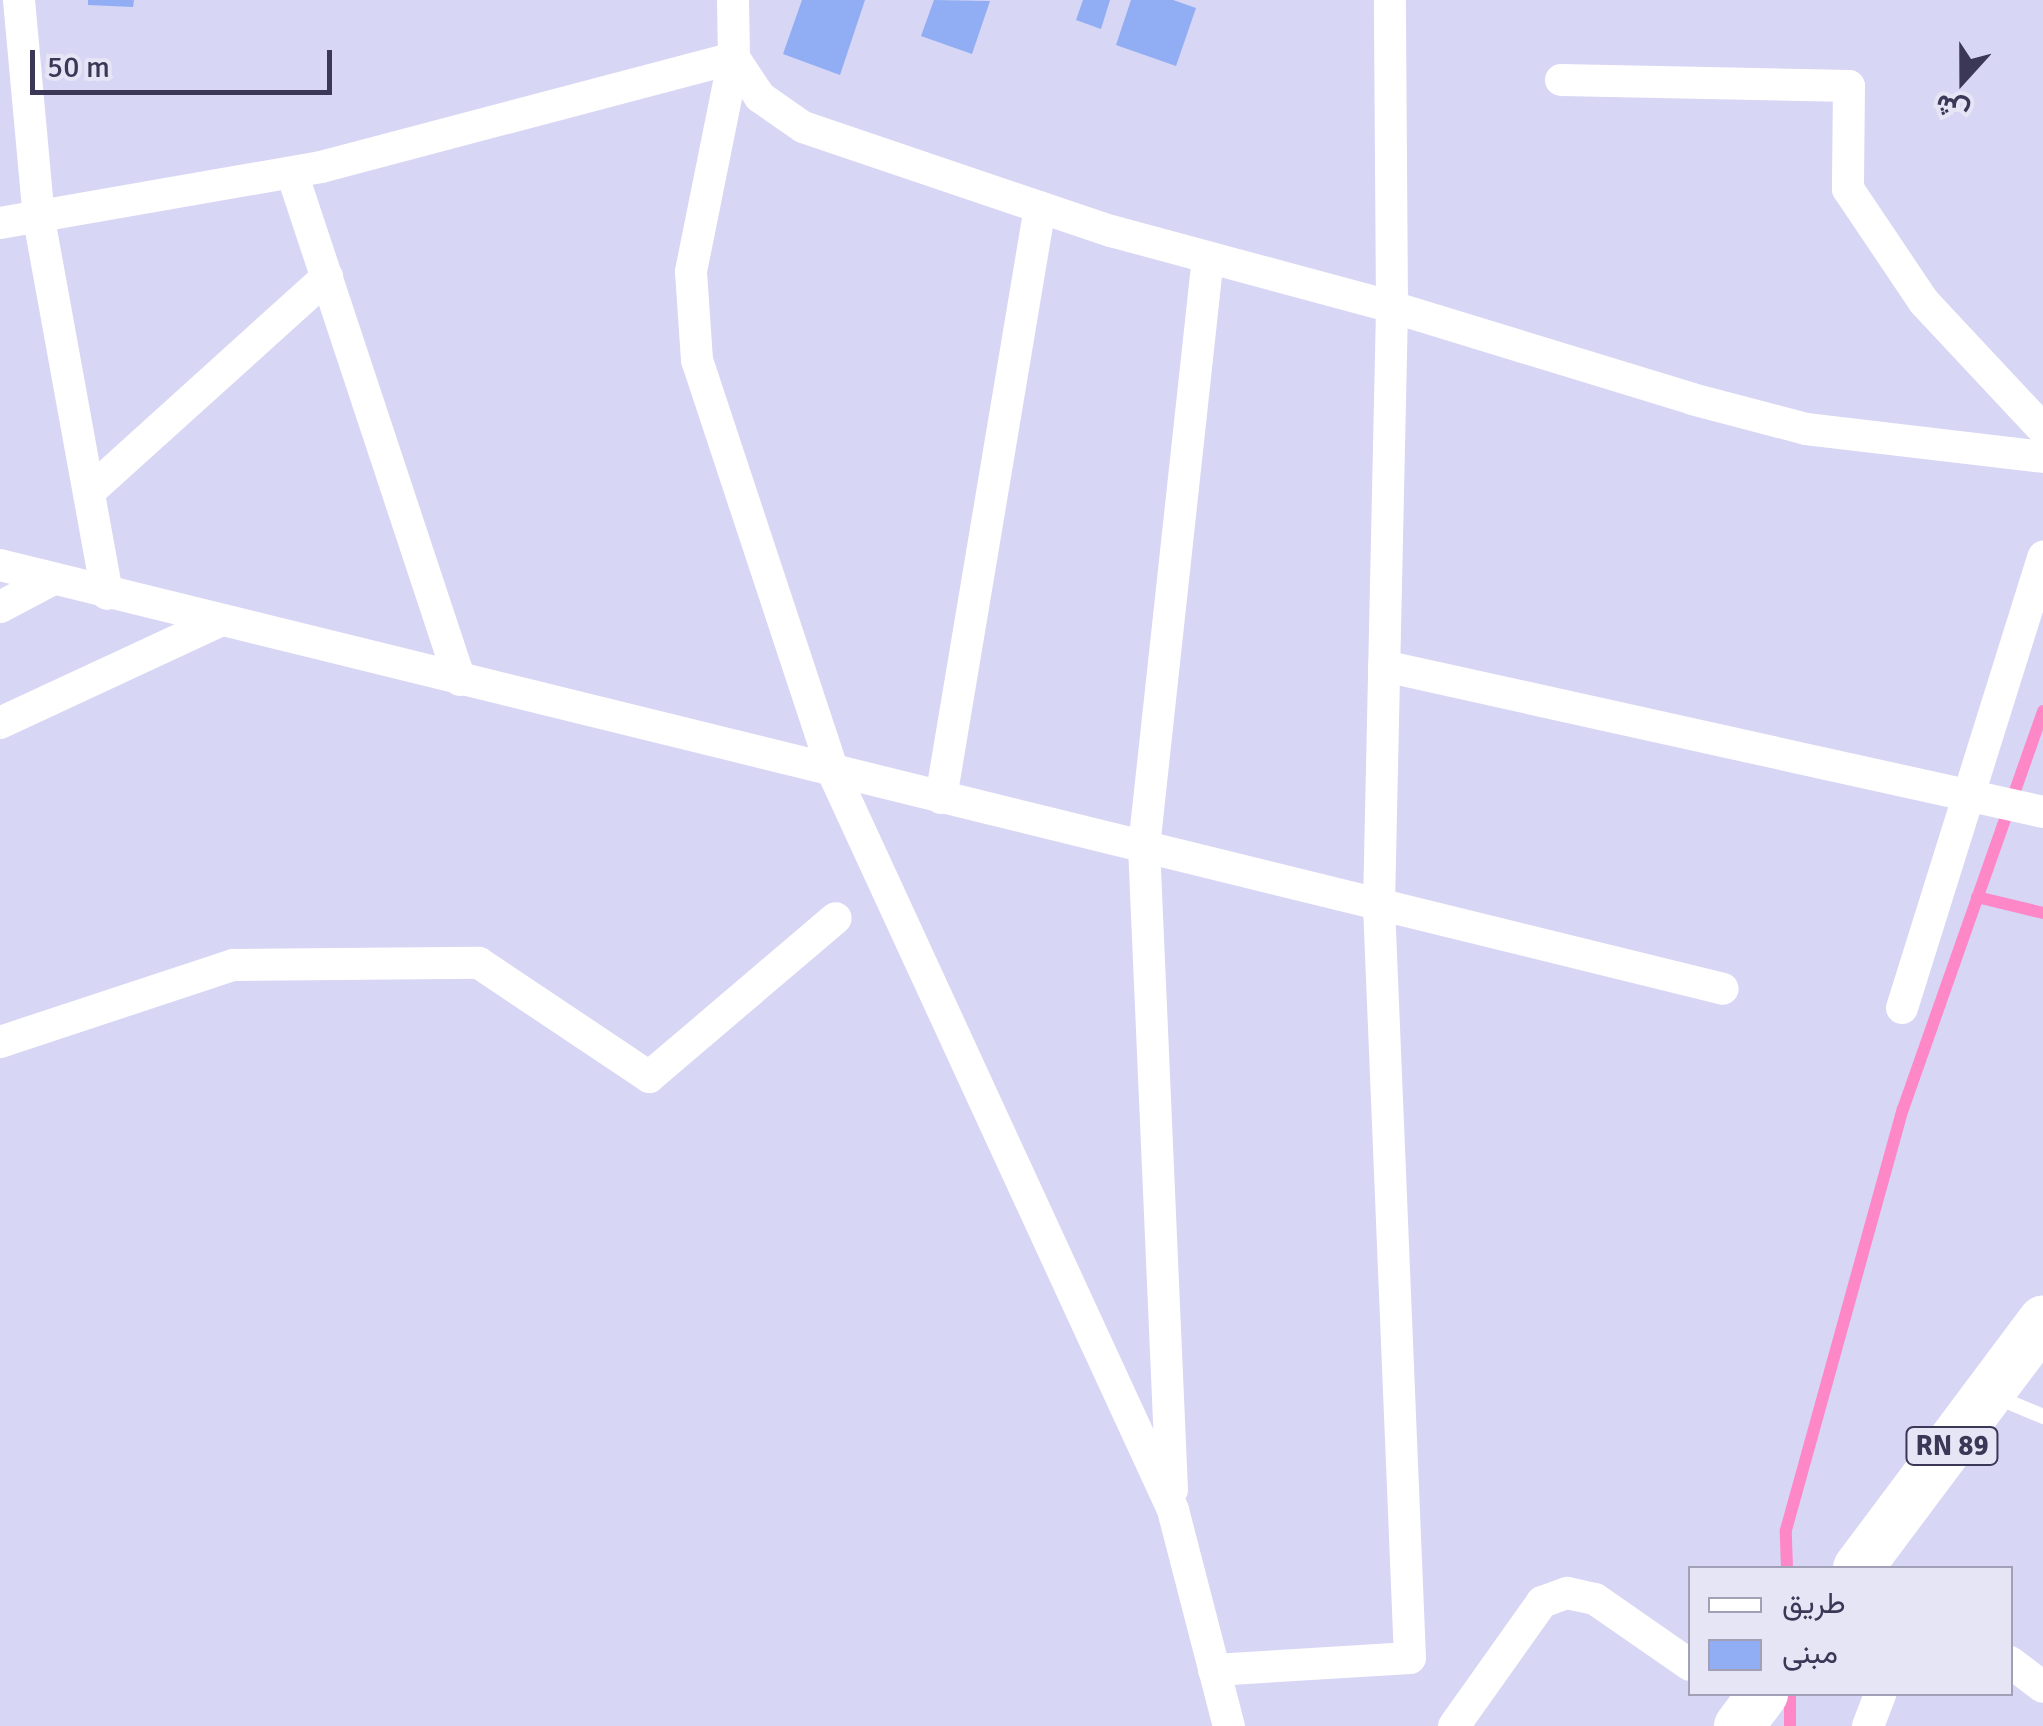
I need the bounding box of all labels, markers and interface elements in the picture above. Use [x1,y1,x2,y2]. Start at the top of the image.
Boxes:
scale bar [35,30,338,92]
north arrow [1913,30,2013,130]
text: 50 m [47,49,110,86]
text: ش [1930,86,1974,130]
road number: RN 89 [1904,1423,2000,1469]
legend [1688,1566,2013,1696]
text: طريق [1782,1585,1846,1622]
text: مبنى [1782,1635,1838,1672]

